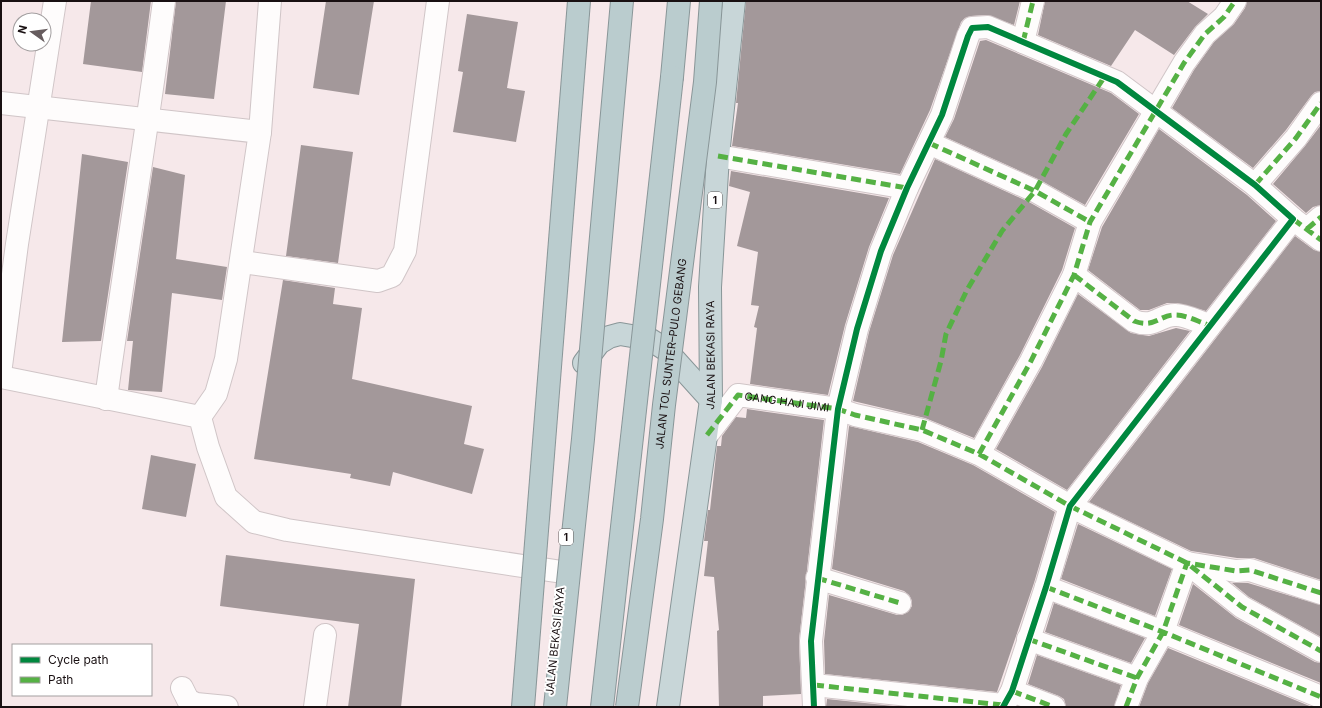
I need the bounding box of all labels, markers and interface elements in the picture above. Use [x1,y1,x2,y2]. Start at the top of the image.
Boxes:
north arrow [12,12,52,52]
text: N [14,24,30,35]
road number: 1 [708,192,722,208]
street label: JALAN TOL SUNTER–PULO GEBANG [652,258,690,450]
street label: JALAN BEKASI RAYA [703,300,718,410]
street label: GANG HAJI JIMI [744,389,830,415]
road number: 1 [559,529,573,545]
street label: JALAN BEKASI RAYA [542,586,568,696]
legend [12,644,152,696]
text: Cycle path [48,652,109,667]
text: Path [48,672,73,687]

